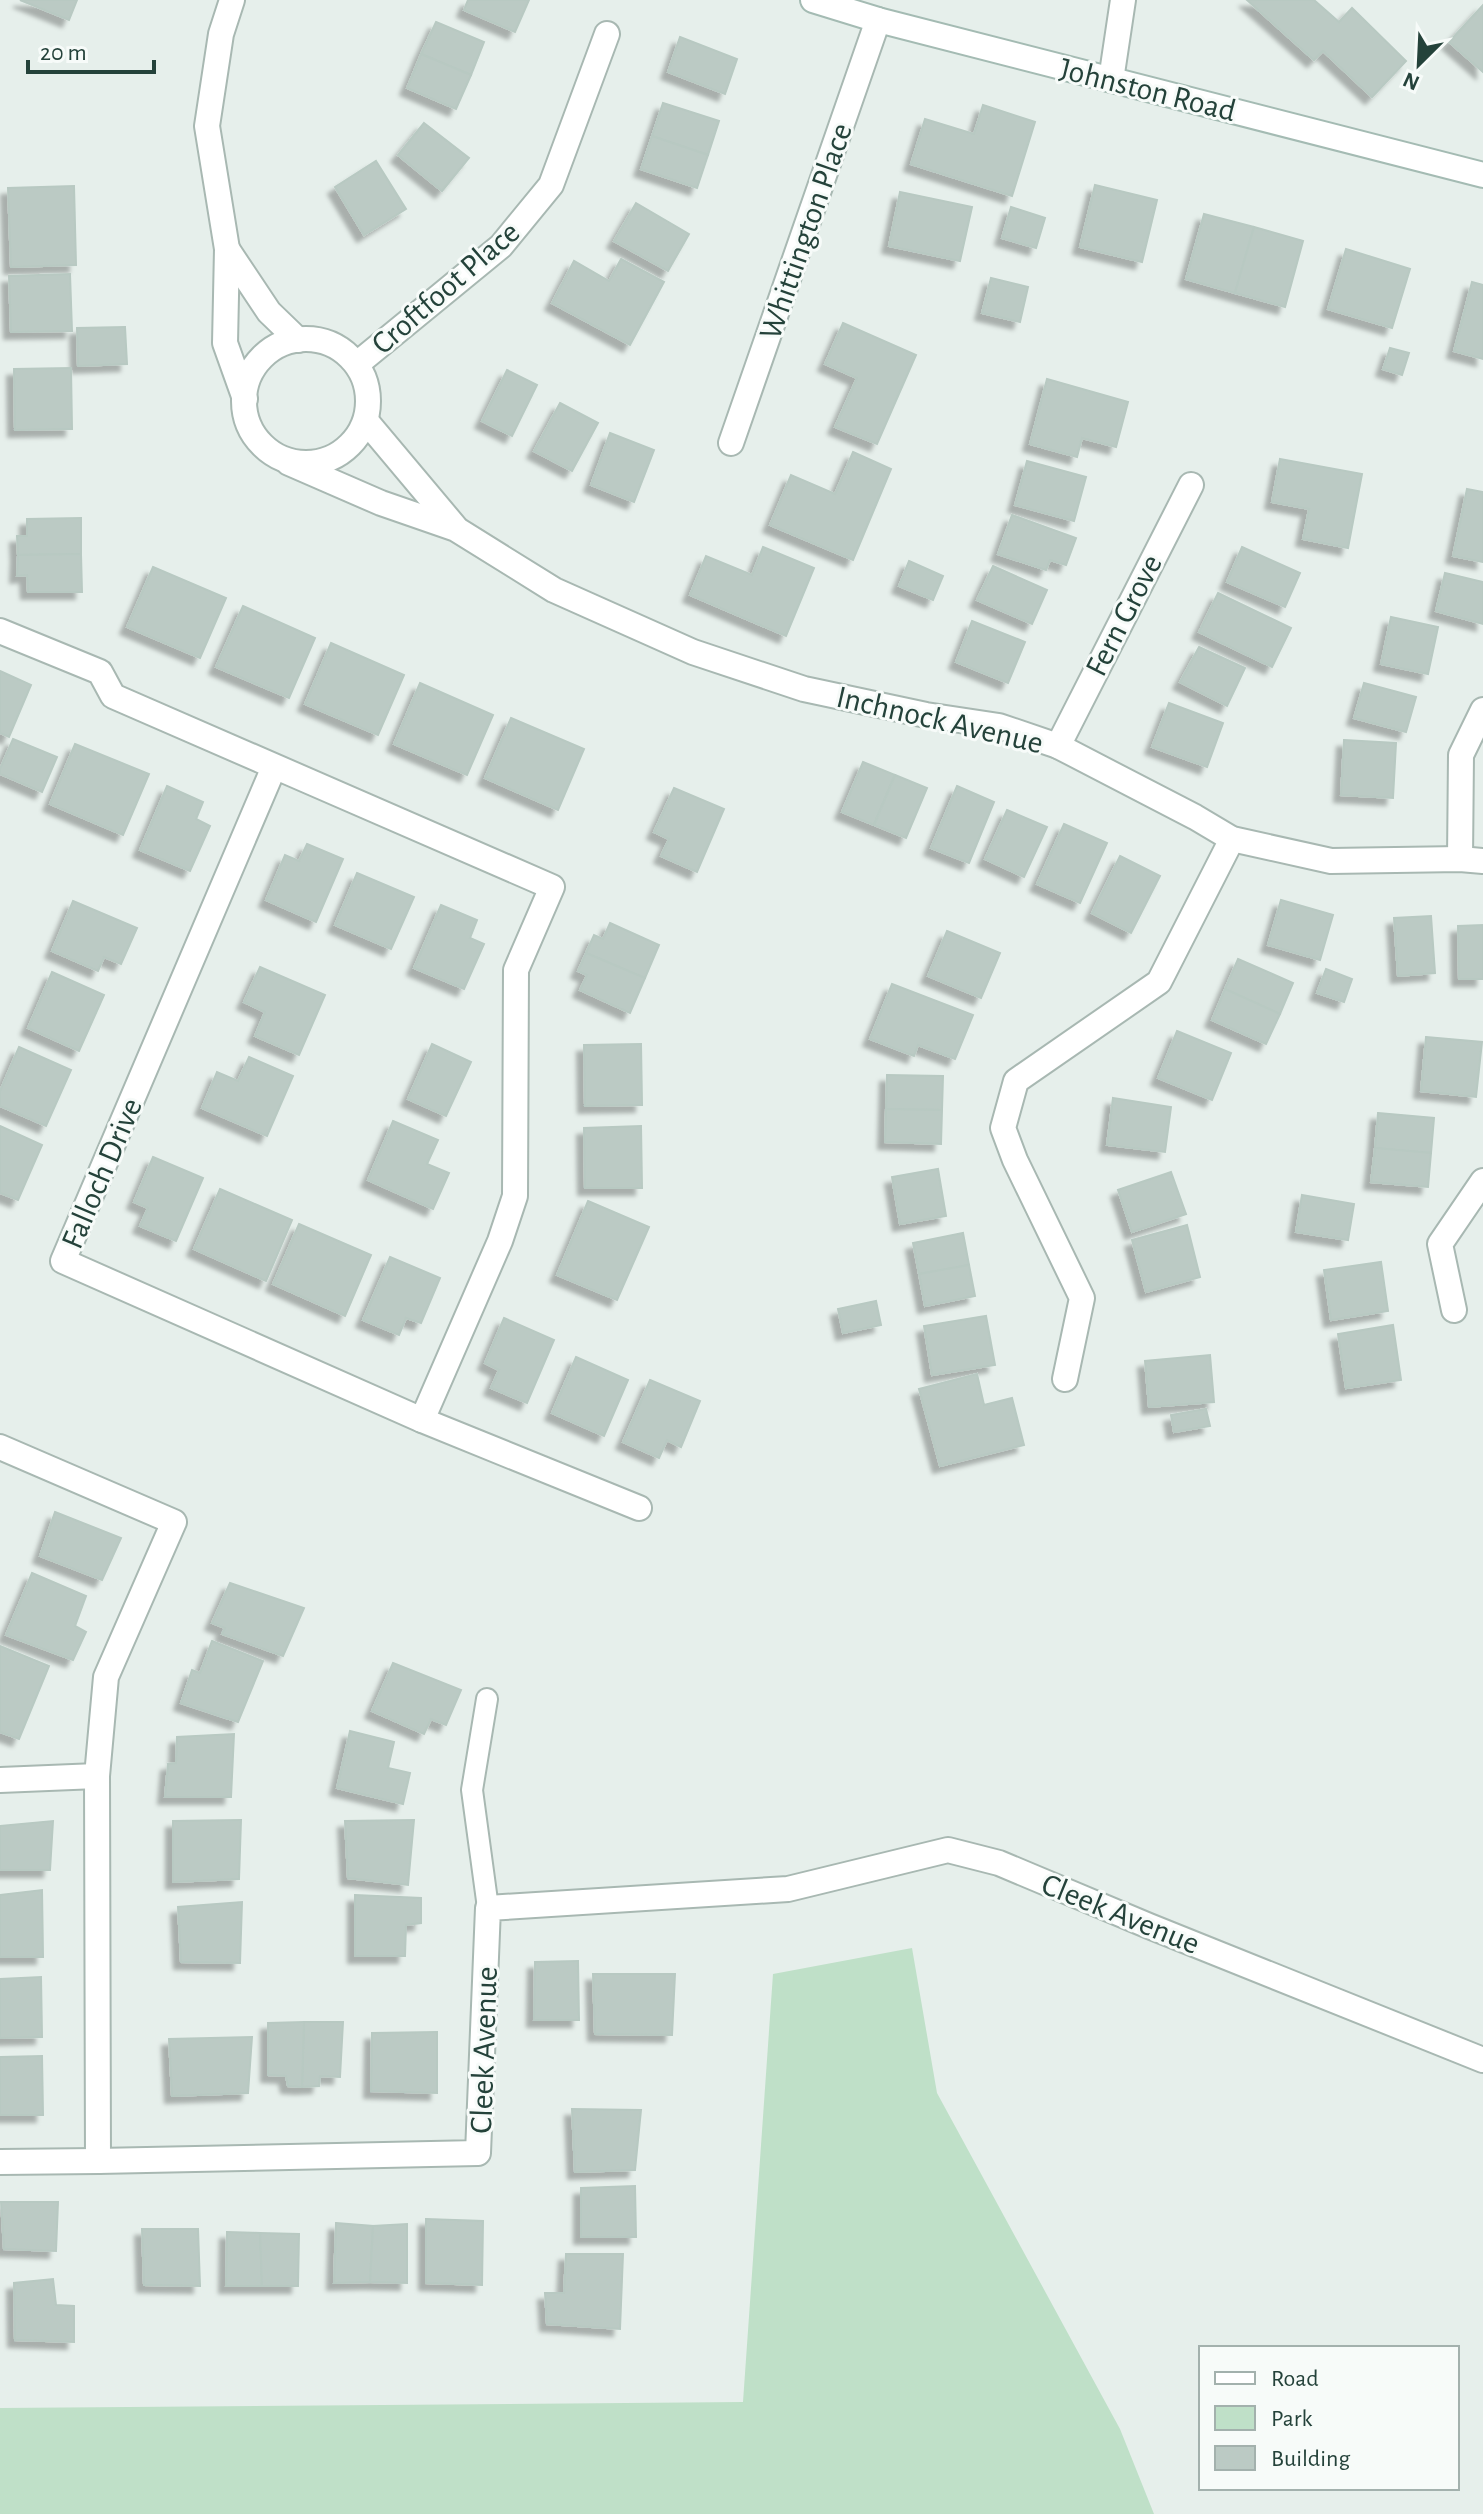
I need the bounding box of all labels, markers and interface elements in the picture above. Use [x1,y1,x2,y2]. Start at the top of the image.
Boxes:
scale bar [28,24,154,74]
north arrow [1379,24,1459,104]
text: 20 m [40,41,87,65]
street label: Johnston Road [1056,53,1239,127]
text: N [1400,68,1423,95]
street label: Whittington Place [754,119,858,343]
street label: Croftfoot Place [366,215,526,360]
street label: Fern Grove [1080,550,1168,681]
street label: Inchnock Avenue [833,681,1046,759]
street label: Falloch Drive [56,1093,148,1253]
street label: Cleek Avenue [1037,1868,1204,1960]
street label: Cleek Avenue [465,1966,503,2134]
legend [1199,2346,1459,2490]
text: Road [1271,2367,1319,2391]
text: Park [1271,2407,1312,2431]
text: Building [1271,2447,1350,2471]

